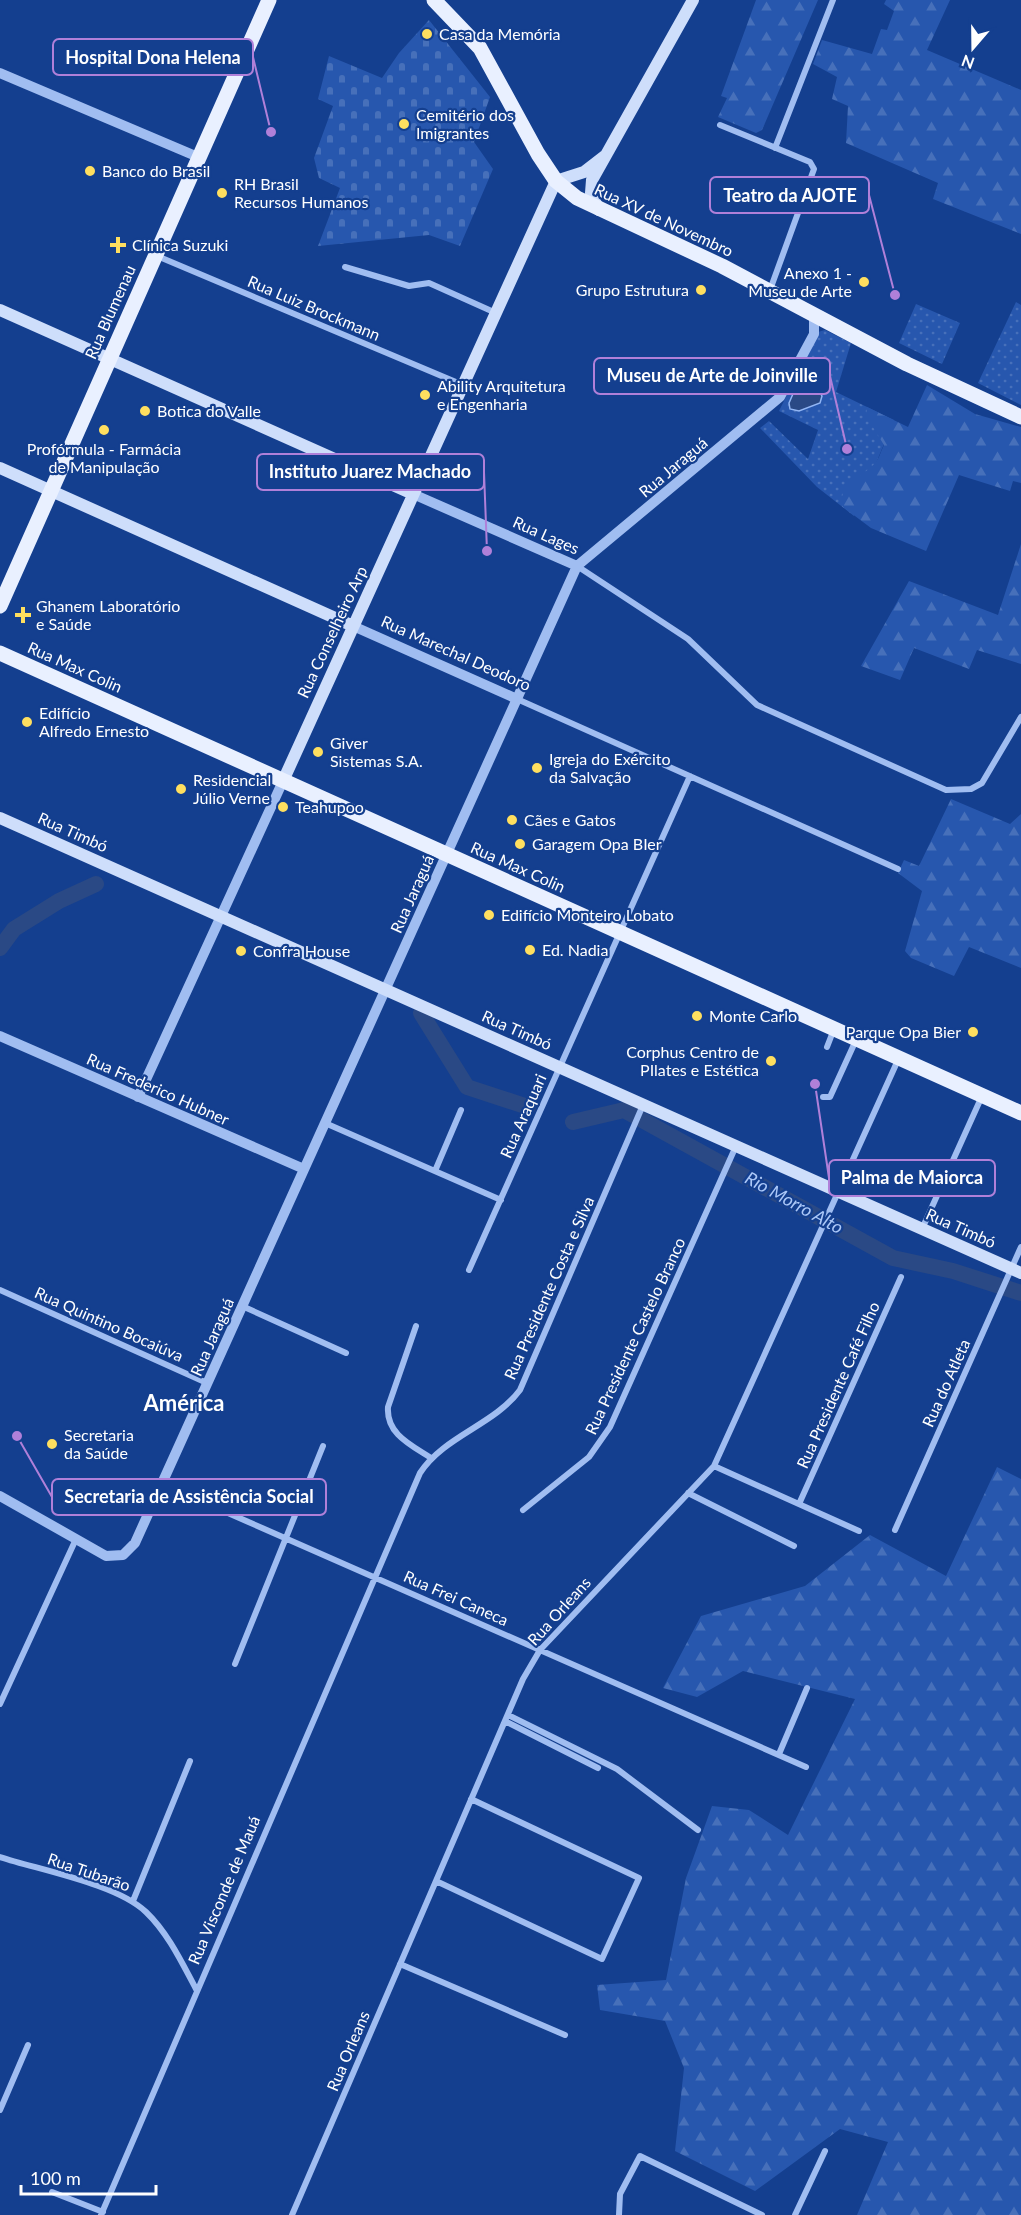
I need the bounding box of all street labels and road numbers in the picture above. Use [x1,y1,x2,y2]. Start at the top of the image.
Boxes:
street label: Rua XV de Novembro [592,179,737,260]
street label: Rua Blumenau [80,262,139,362]
street label: Rua Luiz Brockmann [245,271,383,344]
street label: Rua Jaraguá [635,433,711,501]
street label: Rua Lages [510,512,582,558]
street label: Rua Conselheiro Arp [293,563,370,701]
street label: Rua Marechal Deodoro [378,611,534,694]
street label: Rua Max Colin [25,637,125,696]
street label: Rua Timbó [35,808,111,855]
street label: Rua Max Colin [468,837,568,896]
street label: Rua Jaraguá [386,852,437,936]
street label: Rua Timbó [479,1006,555,1053]
street label: Rua Frederico Hubner [84,1049,233,1129]
street label: Rua Araquari [496,1071,550,1161]
street label: Rua Presidente Costa e Silva [500,1193,598,1382]
street label: Rua Timbó [923,1204,999,1251]
street label: Rua Presidente Castelo Branco [580,1234,689,1437]
street label: Rua Quintino Bocaiúva [32,1282,186,1365]
street label: Rua Jaraguá [186,1295,237,1379]
street label: Rua Presidente Café Filho [792,1299,883,1471]
street label: Rua do Atleta [918,1336,973,1430]
street label: Rua Frei Caneca [401,1566,511,1629]
street label: Rua Orleans [523,1573,594,1649]
street label: Rua Visconde de Mauá [184,1813,263,1967]
street label: Rua Tubarão [45,1848,133,1895]
street label: Rua Orleans [322,2008,373,2094]

